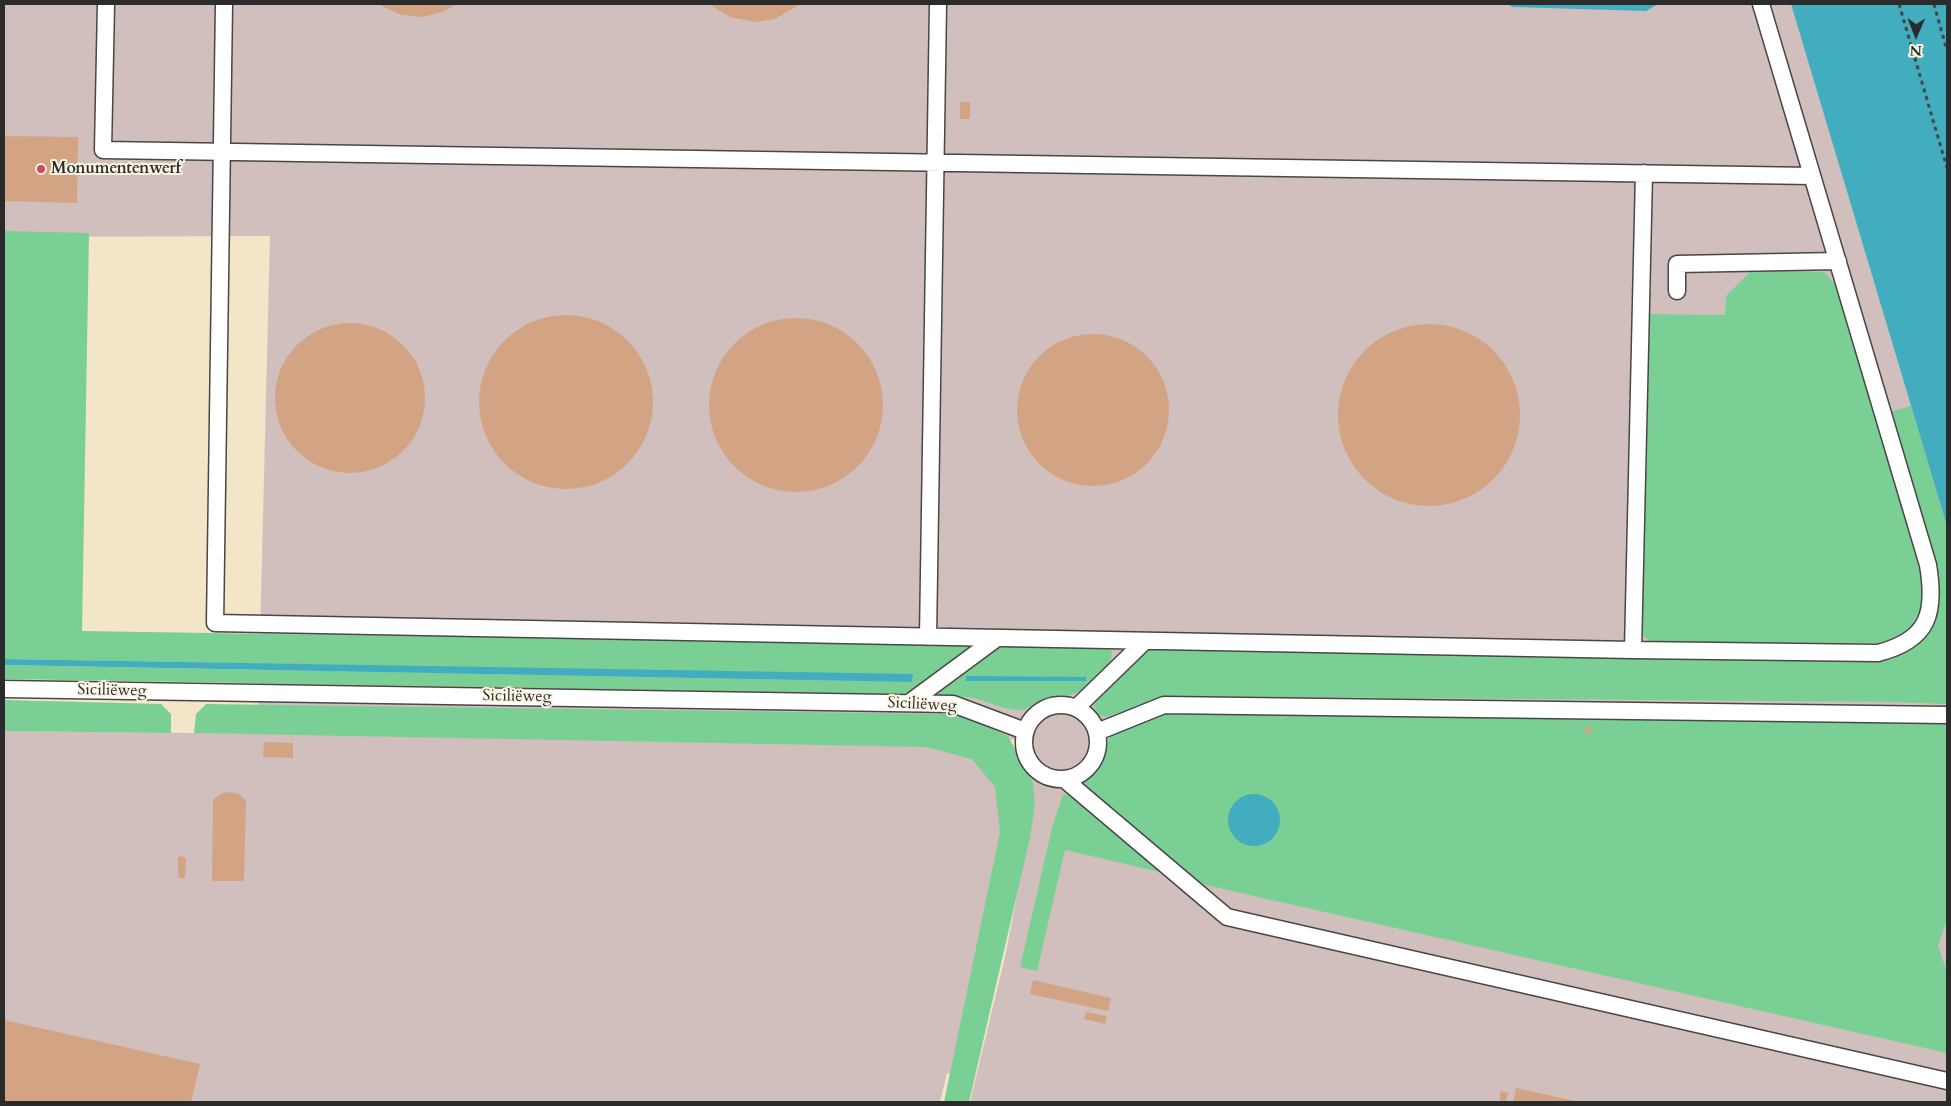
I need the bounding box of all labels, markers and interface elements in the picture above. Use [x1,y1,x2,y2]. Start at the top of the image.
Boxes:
north arrow [1891,10,1941,60]
text: N [1909,41,1922,60]
place label: Monumentenwerf [51,159,181,179]
marker: Monumentenwerf [35,163,47,175]
street label: Siciliëweg [77,681,147,701]
street label: Siciliëweg [482,687,552,707]
street label: Siciliëweg [887,694,957,716]

